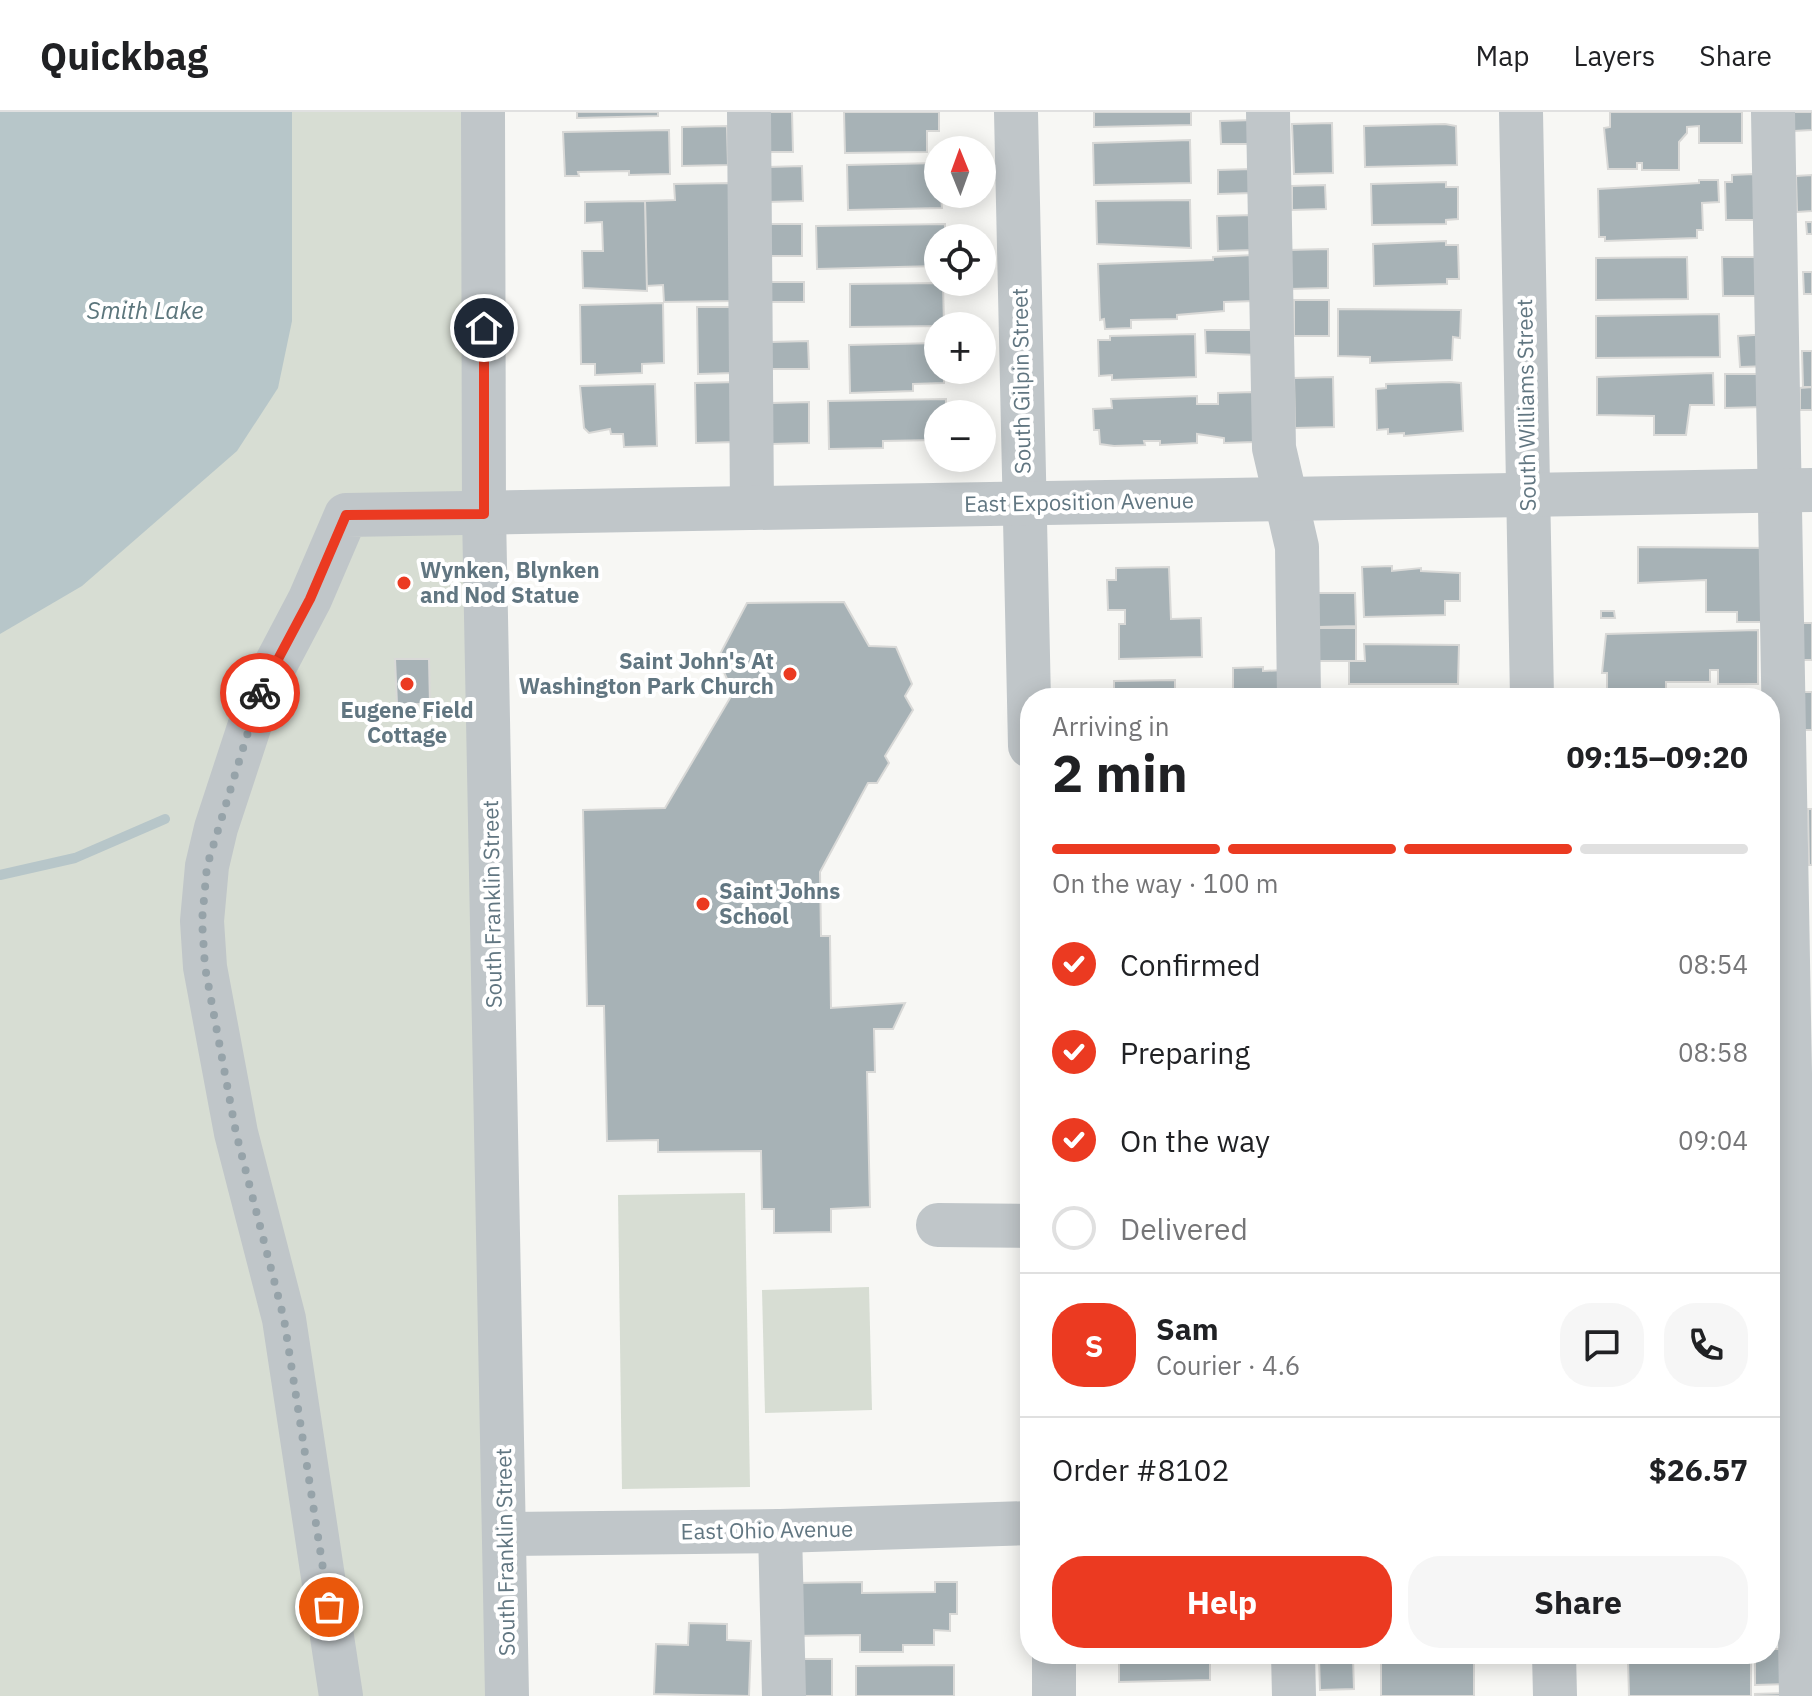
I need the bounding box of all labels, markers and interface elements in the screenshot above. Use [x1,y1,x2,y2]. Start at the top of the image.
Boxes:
text: Quickbag [40,31,208,80]
text: Map [1475,37,1529,74]
text: Layers [1573,37,1655,74]
text: Share [1699,37,1772,74]
north arrow [924,136,996,208]
map controls [924,136,996,472]
button: locate [924,224,996,296]
street label: South Gilpin Street [1004,288,1037,474]
water label: Smith Lake [87,294,203,326]
pin [450,294,518,362]
street label: South Williams Street [1509,298,1542,512]
icon: home [462,306,506,350]
button: + [924,312,996,384]
button: − [924,400,996,472]
street label: East Exposition Avenue [964,485,1194,518]
place label: Wynken, Blynken and Nod Statue [420,555,600,609]
marker: Wynken, Blynken and Nod Statue [395,574,413,592]
place label: Saint John's At Washington Park Church [519,646,774,700]
courier [220,653,300,733]
marker: Saint John's At Washington Park Church [781,665,799,683]
icon: bike [238,671,282,715]
marker: Eugene Field Cottage [398,675,416,693]
place label: Eugene Field Cottage [340,695,474,749]
text: Arriving in [1052,709,1169,743]
text: 09:15–09:20 [1567,737,1748,776]
text: 2 min [1052,739,1188,806]
street label: South Franklin Street [475,800,508,1008]
text: On the way · 100 m [1052,866,1278,900]
place label: Saint Johns School [719,876,840,930]
marker: Saint Johns School [694,895,712,913]
icon: check [1052,942,1096,986]
text: Confirmed [1120,945,1261,984]
text: 08:54 [1678,947,1748,981]
icon: check [1052,1030,1096,1074]
text: Preparing [1120,1033,1250,1072]
text: 08:58 [1678,1035,1748,1069]
icon: check [1052,1118,1096,1162]
text: On the way [1120,1121,1270,1160]
text: 09:04 [1678,1123,1748,1157]
text: Delivered [1120,1209,1248,1248]
button: chat [1560,1303,1644,1387]
button: phone [1664,1303,1748,1387]
text: Sam [1156,1309,1219,1348]
text: S [1085,1326,1103,1365]
text: Courier · 4.6 [1156,1348,1300,1382]
street label: South Franklin Street [488,1448,521,1656]
text: Order #8102 [1052,1450,1229,1489]
text: $26.57 [1649,1450,1748,1489]
street label: East Ohio Avenue [680,1513,854,1546]
button: Help [1052,1556,1392,1648]
button: Share [1408,1556,1748,1648]
pin [295,1573,363,1641]
icon: bag [307,1585,351,1629]

